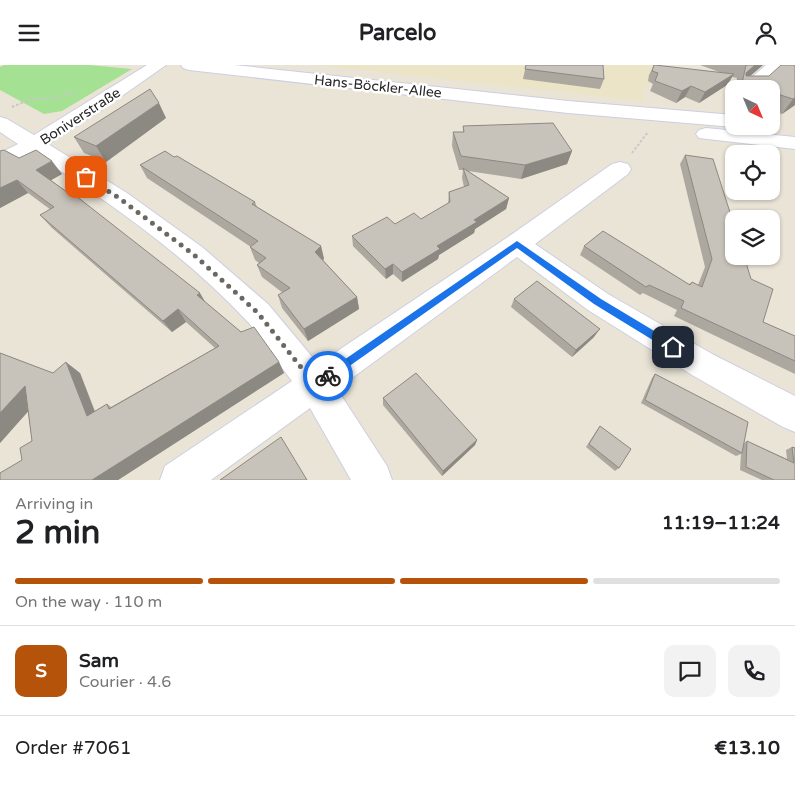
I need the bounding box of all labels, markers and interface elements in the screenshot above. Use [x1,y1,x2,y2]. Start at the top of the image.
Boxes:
icon: menu [15,19,43,47]
icon: person [752,19,780,47]
text: Parcelo [359,20,436,46]
street label: Hans-Böckler-Allee [313,71,443,102]
north arrow [725,80,780,135]
map controls [725,80,780,265]
street label: Boniverstraße [37,84,124,149]
button: locate [725,145,780,200]
pin [65,156,107,198]
icon: bag [72,163,100,191]
button: layers [725,210,780,265]
pin [652,326,694,368]
icon: home [659,333,687,361]
courier [303,351,353,401]
icon: bike [314,362,342,390]
text: Arriving in [15,494,93,514]
text: 11:19–11:24 [662,512,780,534]
text: 2 min [15,514,100,552]
text: On the way · 110 m [15,592,162,612]
button: chat [664,645,716,697]
button: phone [728,645,780,697]
text: Sam [79,650,119,672]
text: S [35,660,47,682]
text: Courier · 4.6 [79,672,171,692]
text: Order #7061 [15,737,132,759]
text: €13.10 [714,737,780,759]

